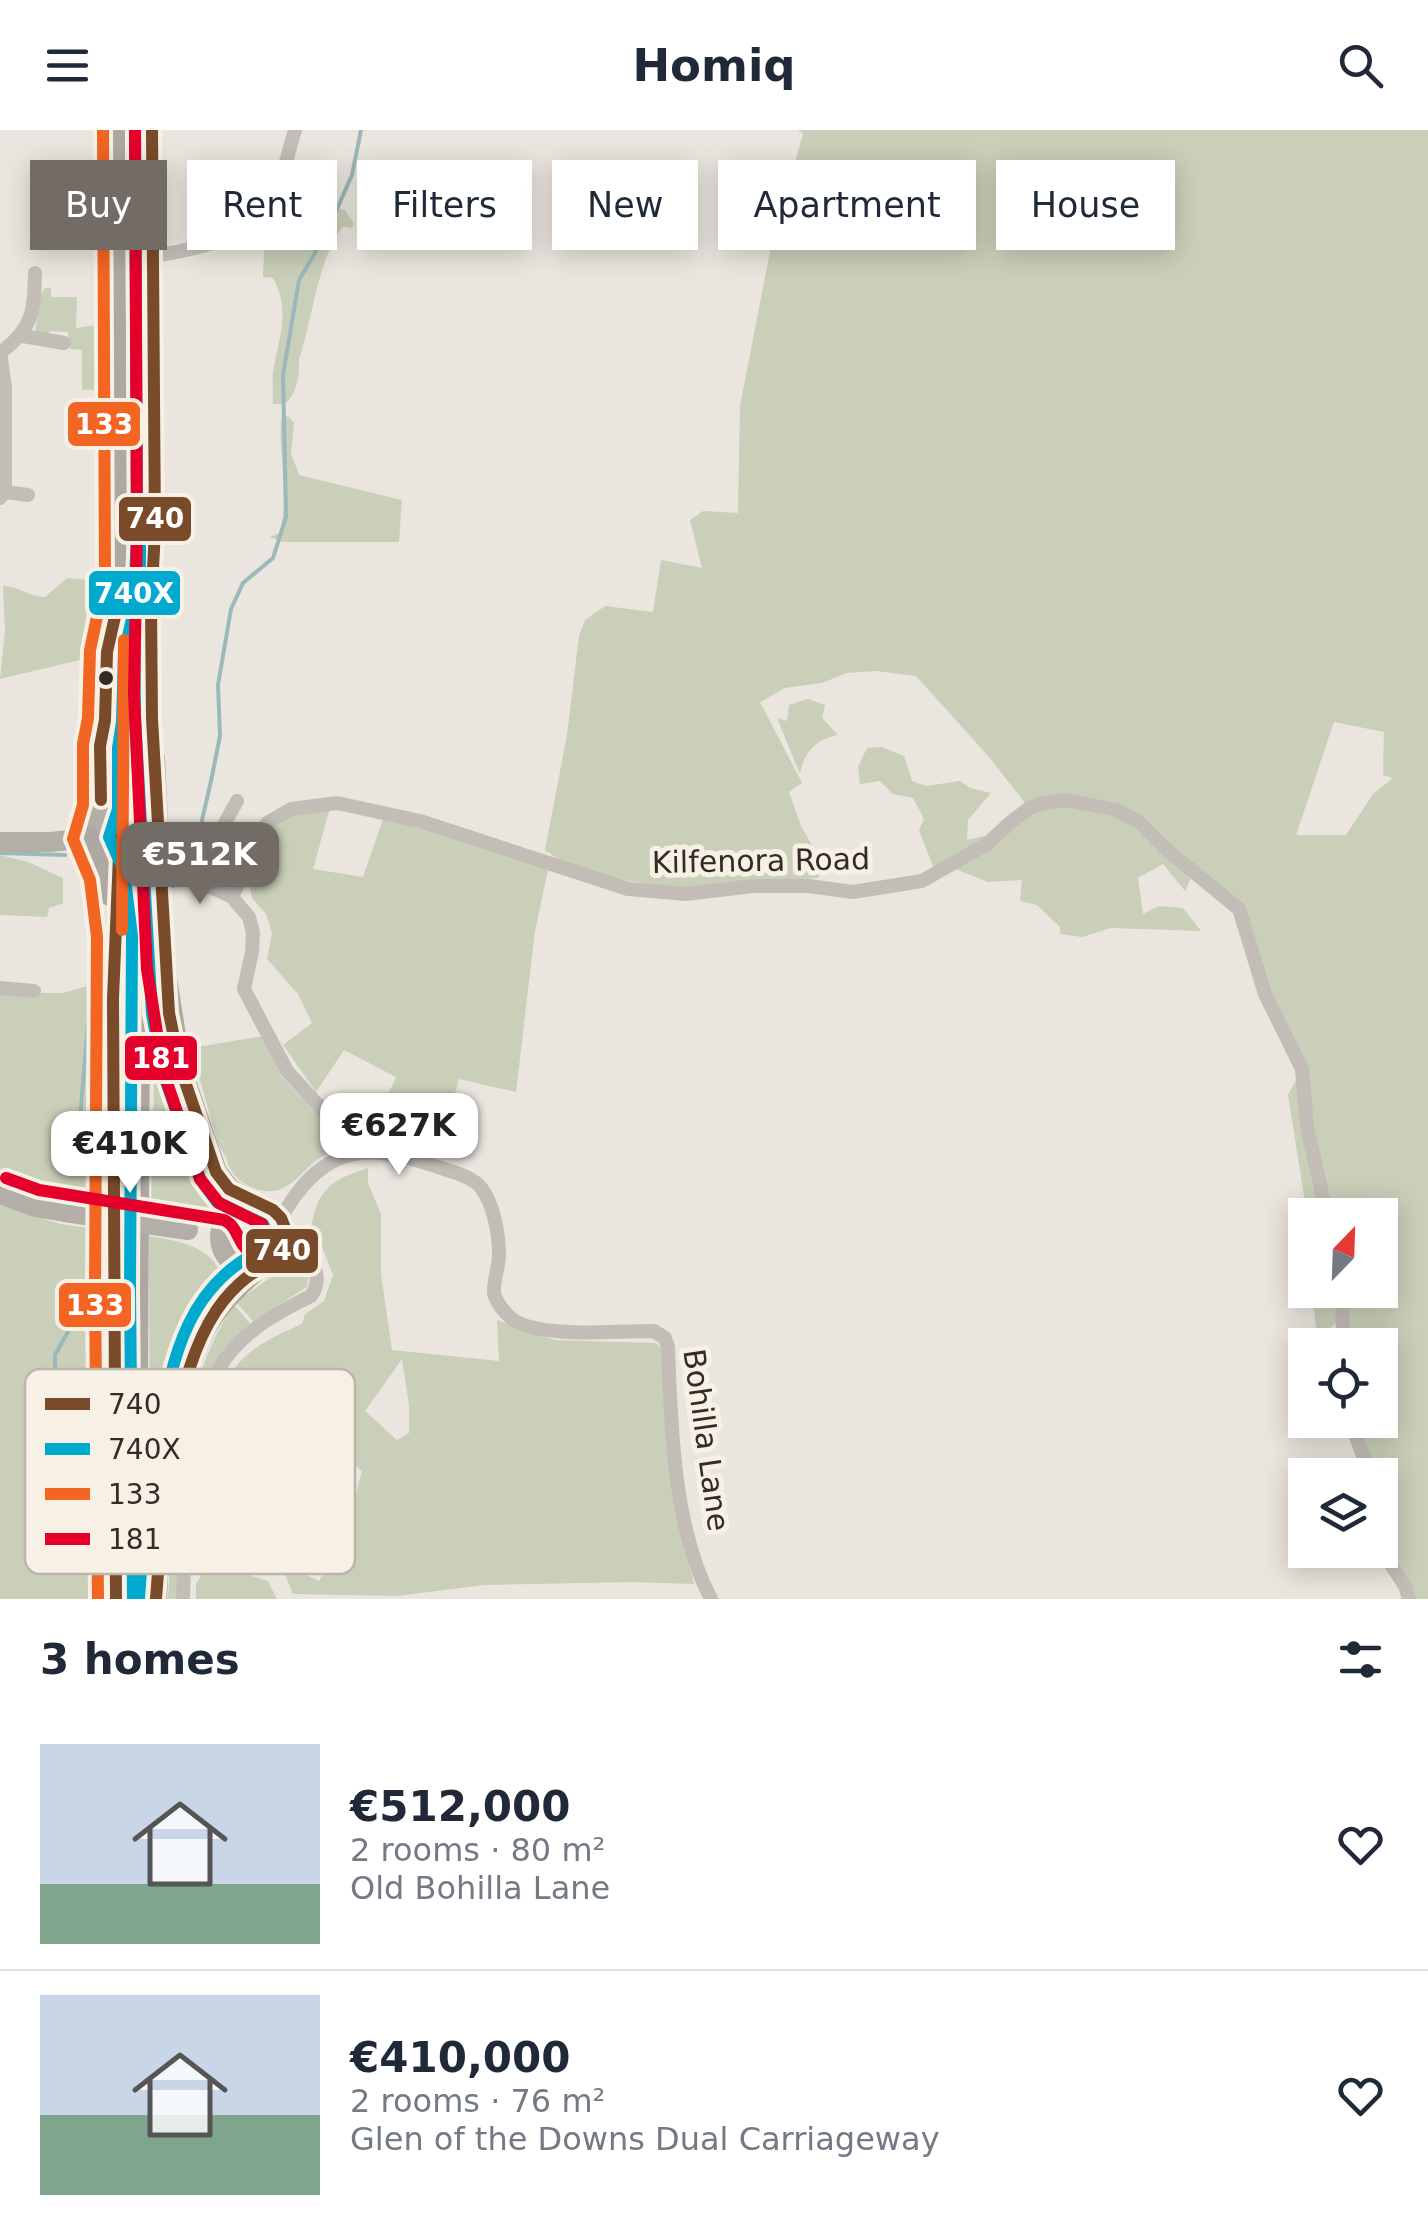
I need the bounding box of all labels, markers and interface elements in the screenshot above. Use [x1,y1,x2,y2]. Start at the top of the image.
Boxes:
icon: menu [40,38,95,93]
icon: search [1333,38,1388,93]
text: Homiq [632,39,796,92]
chip: Buy [30,160,167,250]
chip: Rent [187,160,337,250]
chip: Filters [357,160,532,250]
chip: New [552,160,698,250]
chip: Apartment [718,160,976,250]
chip: House [996,160,1175,250]
line badge: 133 [66,400,142,448]
text: 133 [75,408,133,441]
line badge: 740 [117,495,193,543]
text: 740 [126,502,184,535]
line badge: 740X [87,569,182,617]
text: 740X [94,577,174,610]
unlabelled marker [96,668,116,688]
pin: €512K [130,822,270,907]
text: €512K [143,835,257,873]
street label: Kilfenora Road [652,841,870,880]
line badge: 181 [123,1034,199,1082]
text: 181 [132,1042,190,1075]
pin: €627K [329,1093,469,1178]
text: €627K [342,1106,456,1144]
pin: €410K [60,1111,200,1196]
text: €410K [73,1124,187,1162]
north arrow [1288,1198,1398,1308]
map controls [1288,1198,1398,1568]
line badge: 740 [244,1227,320,1275]
text: 740 [253,1234,311,1267]
line badge: 133 [57,1281,133,1329]
text: 133 [66,1289,124,1322]
button: locate [1288,1328,1398,1438]
street label: Bohilla Lane [676,1347,737,1533]
legend [25,1369,355,1574]
text: 740 [108,1388,161,1421]
text: 740X [108,1433,181,1466]
button: layers [1288,1458,1398,1568]
text: 133 [108,1478,161,1511]
text: 181 [108,1523,161,1556]
icon: filters [1333,1632,1388,1687]
text: 3 homes [40,1635,240,1684]
text: €512,000 [350,1782,571,1831]
icon: home [120,1784,240,1904]
icon: heart [1333,1817,1388,1872]
text: 2 rooms · 80 m² [350,1831,605,1869]
text: Old Bohilla Lane [350,1869,610,1907]
text: €410,000 [350,2033,571,2082]
icon: home [120,2035,240,2155]
icon: heart [1333,2068,1388,2123]
text: 2 rooms · 76 m² [350,2082,605,2120]
text: Glen of the Downs Dual Carriageway [350,2120,940,2158]

